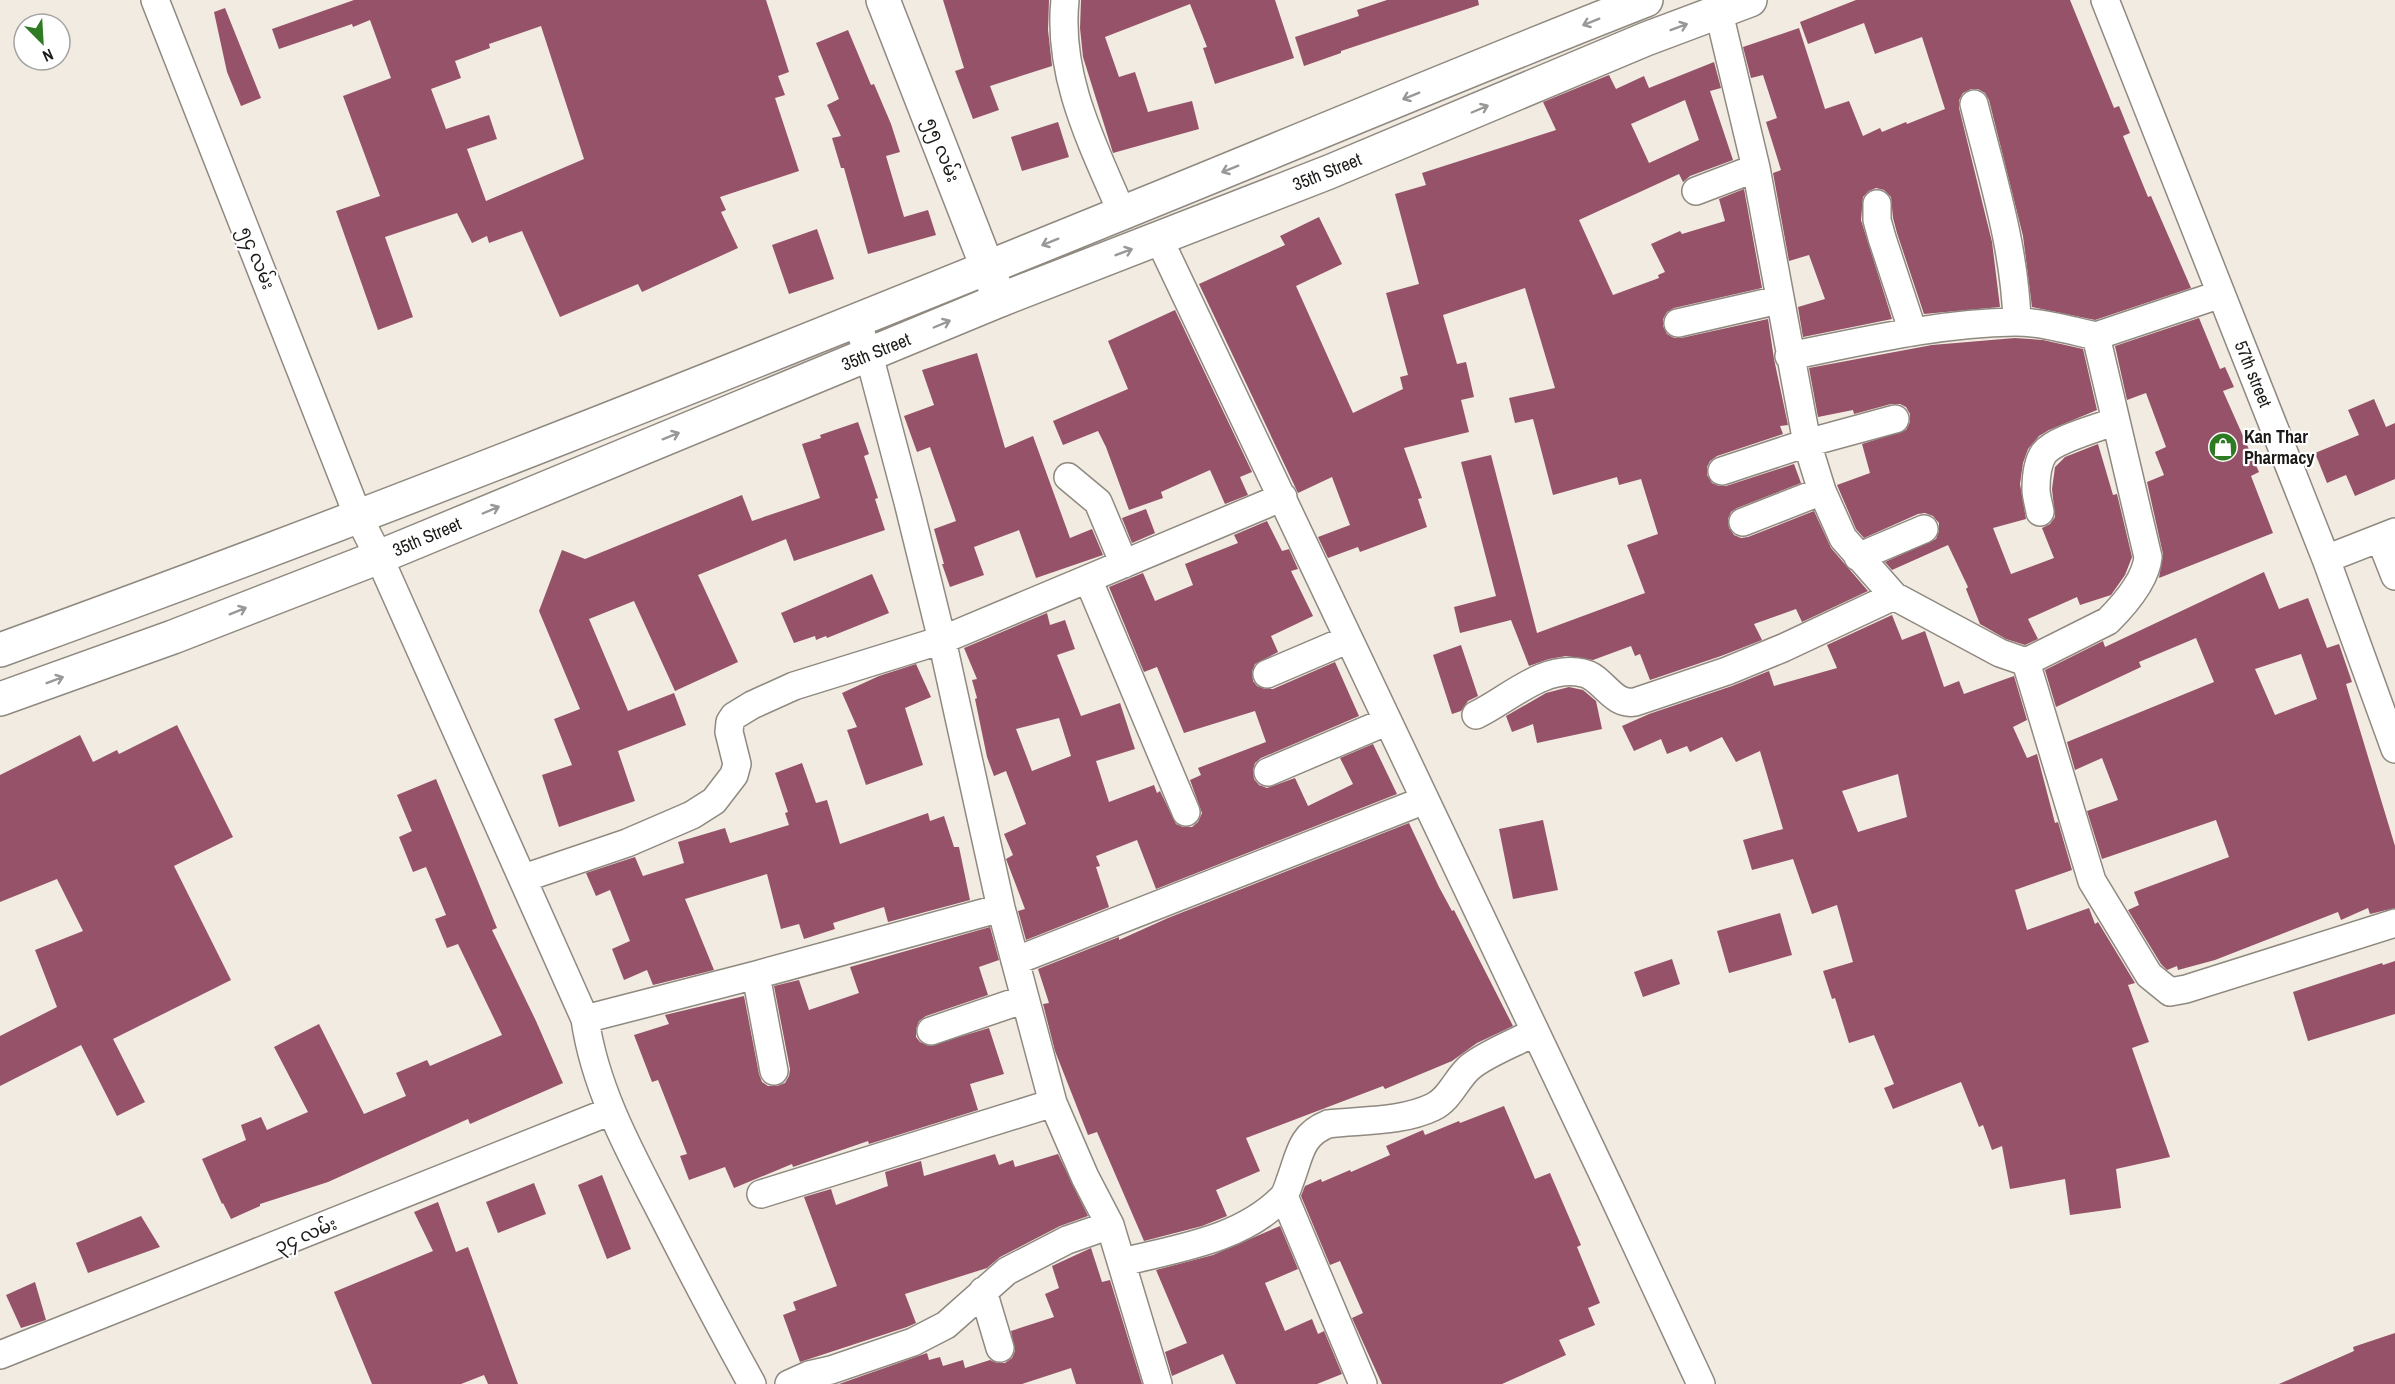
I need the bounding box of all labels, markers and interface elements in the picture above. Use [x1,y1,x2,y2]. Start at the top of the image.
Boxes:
north arrow [12,12,72,72]
one-way arrow [1583,17,1601,28]
one-way arrow [1670,20,1688,31]
text: N [39,44,57,68]
one-way arrow [1402,91,1421,102]
one-way arrow [1470,102,1488,114]
street label: ၅၅ လမ်း [916,114,966,187]
street label: 35th Street [1289,146,1365,197]
one-way arrow [1222,164,1240,175]
street label: ၅၄ လမ်း [231,223,281,294]
one-way arrow [1041,238,1059,249]
one-way arrow [1114,246,1132,257]
one-way arrow [933,318,951,329]
street label: 35th Street [838,326,914,377]
street label: 57th street [2229,337,2278,411]
place label: Kan Thar Pharmacy [2244,424,2315,470]
one-way arrow [661,430,680,441]
shop icon: Kan Thar Pharmacy [2207,431,2239,463]
one-way arrow [481,504,499,515]
street label: 35th Street [389,511,465,562]
one-way arrow [228,605,246,616]
one-way arrow [45,673,64,684]
street label: ၃၄ လမ်း [271,1211,342,1261]

